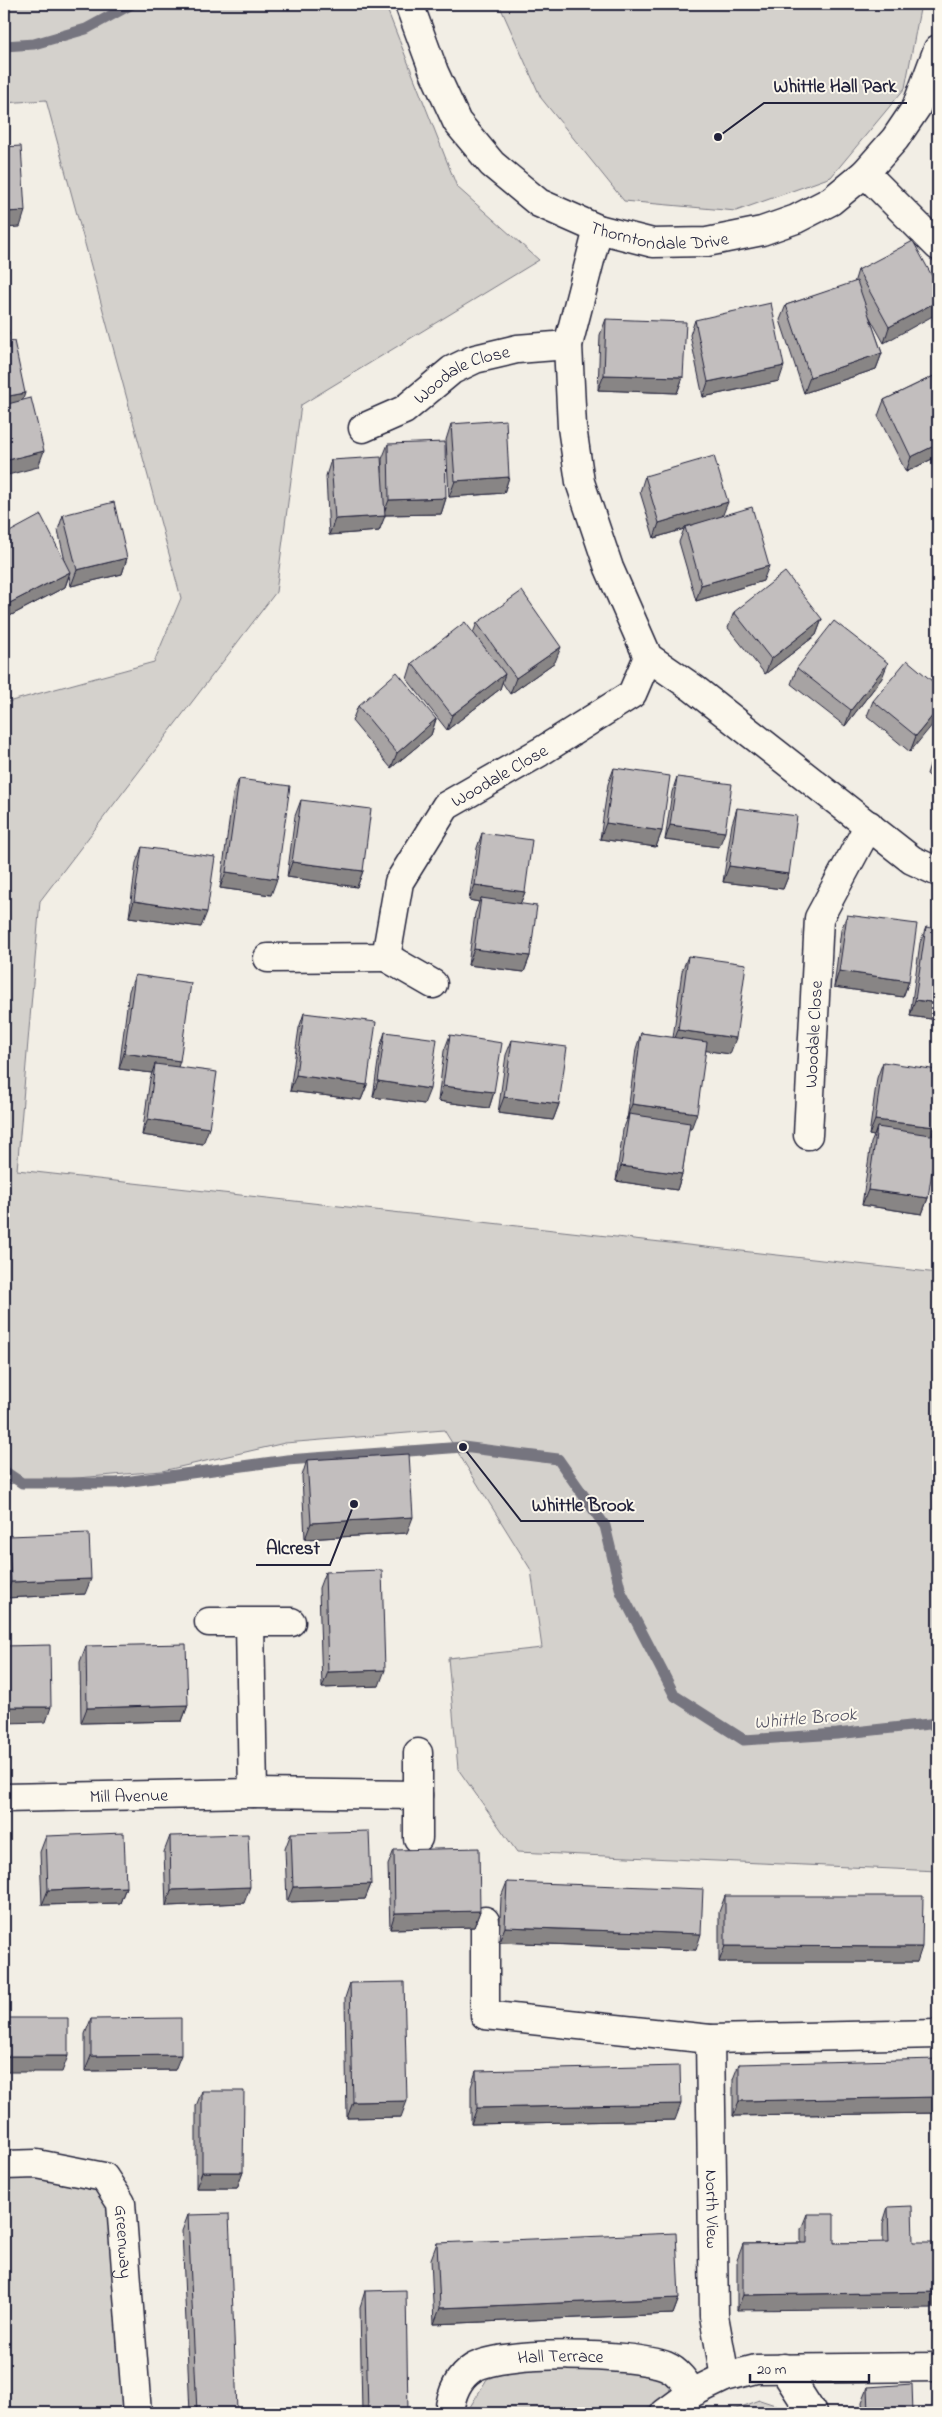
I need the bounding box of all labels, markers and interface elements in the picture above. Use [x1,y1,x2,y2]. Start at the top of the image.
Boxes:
callout: Whittle Hall Park [764,69,907,103]
text: Whittle Hall Park [773,74,897,101]
street label: Thorntondale Drive [585,216,732,258]
street label: Woodale Close [409,340,514,412]
street label: Woodale Close [447,738,555,815]
street label: Woodale Close [799,979,831,1089]
callout: Whittle Brook [521,1487,644,1521]
text: Whittle Brook [532,1493,635,1520]
callout: Alcrest [256,1531,330,1565]
text: Alcrest [266,1536,321,1563]
water label: Whittle Brook [753,1702,858,1737]
street label: Mill Avenue [89,1784,170,1811]
street label: North View [697,2169,724,2249]
street label: Greenway [106,2204,138,2279]
street label: Hall Terrace [517,2344,605,2372]
scale bar [750,2352,868,2384]
text: 20 m [757,2359,787,2381]

